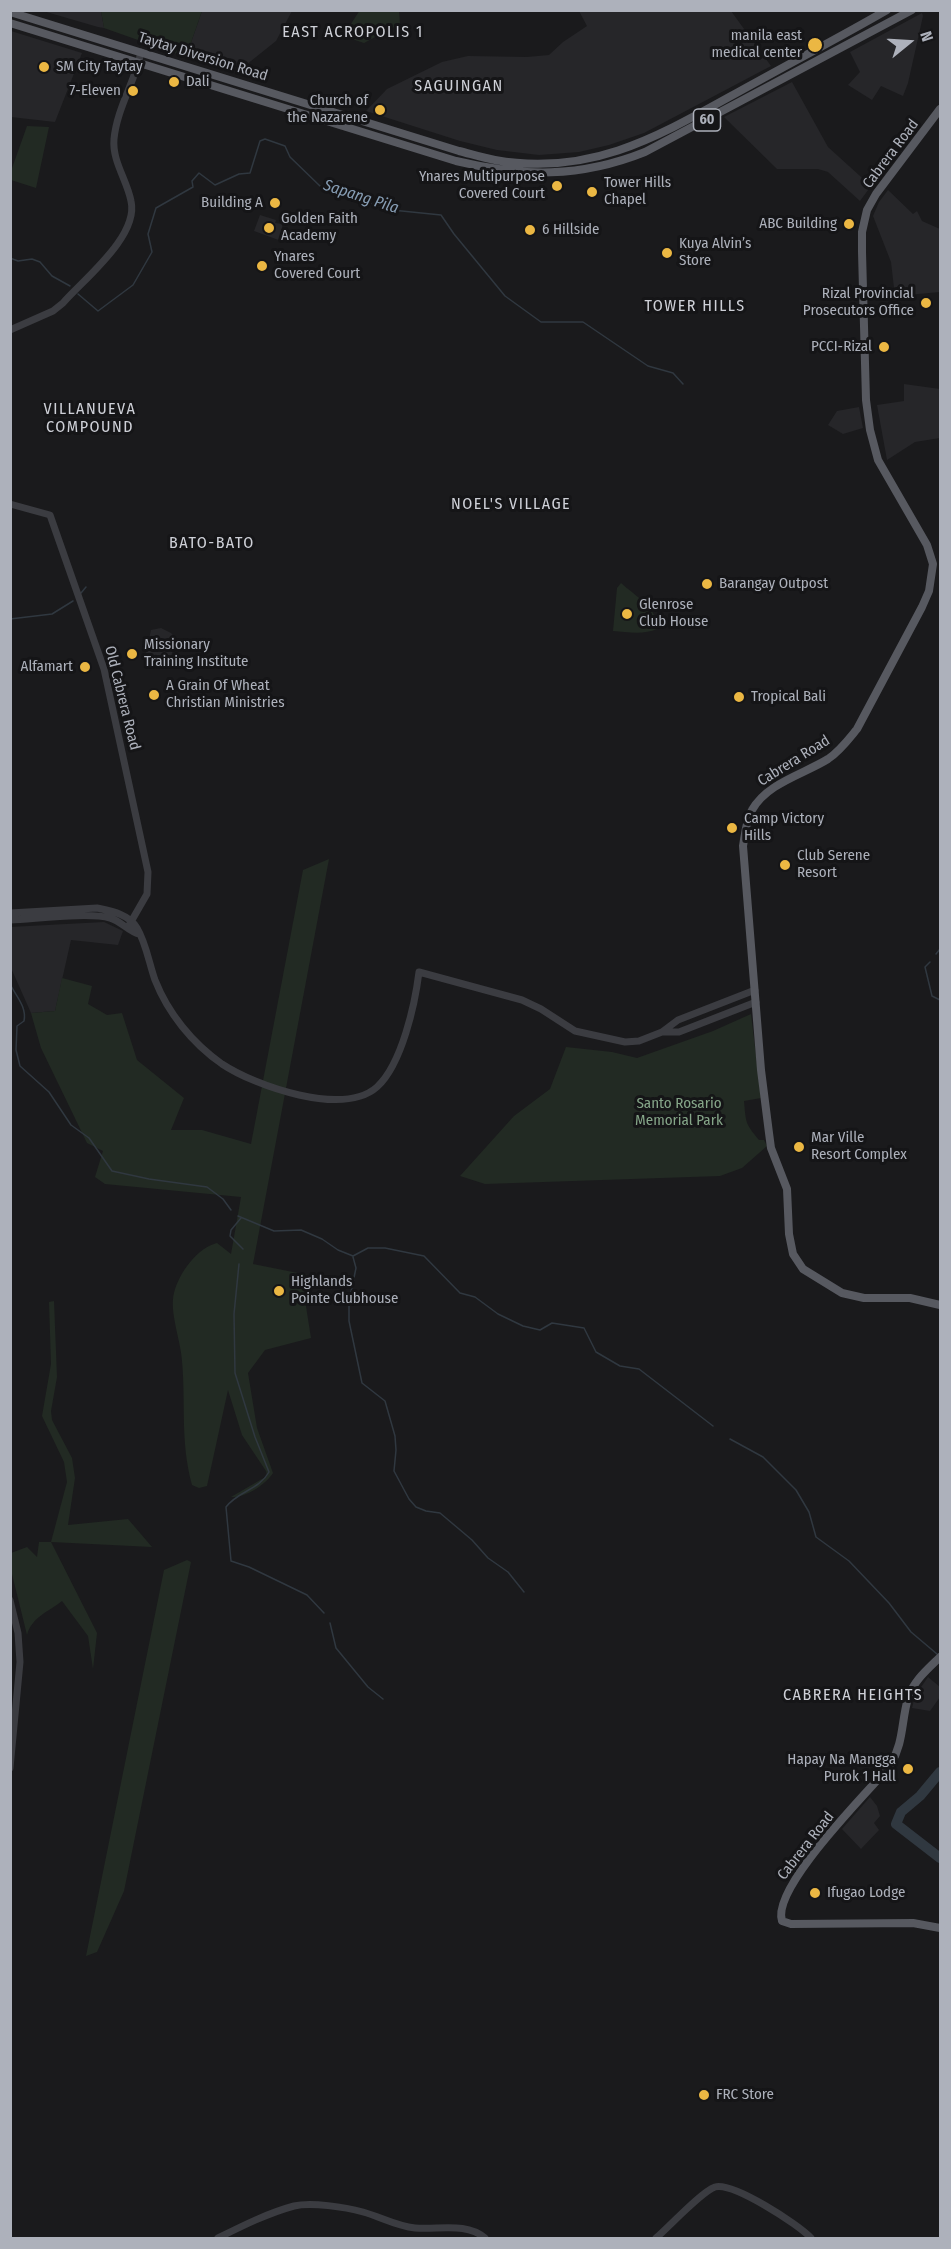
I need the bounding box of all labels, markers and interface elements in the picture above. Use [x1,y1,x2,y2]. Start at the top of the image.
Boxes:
north arrow [879,12,939,72]
district label: EAST ACROPOLIS 1 [282,23,424,43]
place label: manila east medical center [712,27,802,62]
street label: Taytay Diversion Road [136,29,270,85]
text: N [916,29,937,44]
marker: manila east medical center [806,36,824,54]
place label: SM City Taytay [56,58,143,76]
marker: SM City Taytay [37,60,51,74]
place label: Dali [186,73,210,91]
marker: Dali [167,75,181,89]
district label: SAGUINGAN [414,77,504,97]
place label: 7-Eleven [69,82,121,100]
marker: 7-Eleven [126,84,140,98]
place label: Church of the Nazarene [287,92,368,127]
marker: Church of the Nazarene [373,103,387,117]
road number: 60 [694,109,720,131]
street label: Cabrera Road [859,116,923,192]
place label: Ynares Multipurpose Covered Court [419,168,545,203]
place label: Tower Hills Chapel [604,174,671,209]
water label: Sapang Pila [321,176,401,218]
marker: Ynares Multipurpose Covered Court [550,179,564,193]
marker: Tower Hills Chapel [585,185,599,199]
place label: Building A [201,194,263,212]
marker: Building A [268,196,282,210]
place label: Golden Faith Academy [281,210,358,245]
place label: ABC Building [759,215,837,233]
marker: ABC Building [842,217,856,231]
marker: Golden Faith Academy [262,221,276,235]
place label: 6 Hillside [542,221,599,239]
marker: 6 Hillside [523,223,537,237]
place label: Kuya Alvin’s Store [679,235,751,270]
marker: Kuya Alvin’s Store [660,246,674,260]
place label: Ynares Covered Court [274,248,360,283]
marker: Ynares Covered Court [255,259,269,273]
place label: Rizal Provincial Prosecutors Office [803,285,914,320]
marker: Rizal Provincial Prosecutors Office [919,296,933,310]
district label: TOWER HILLS [644,297,746,317]
place label: PCCI-Rizal [811,338,872,356]
marker: PCCI-Rizal [877,340,891,354]
district label: VILLANUEVA COMPOUND [44,400,136,438]
district label: NOEL'S VILLAGE [451,495,571,515]
district label: BATO-BATO [169,534,255,554]
place label: Barangay Outpost [719,575,828,593]
marker: Barangay Outpost [700,577,714,591]
place label: Glenrose Club House [639,596,708,631]
marker: Glenrose Club House [620,607,634,621]
place label: Missionary Training Institute [144,636,248,671]
street label: Old Cabrera Road [100,644,144,752]
marker: Missionary Training Institute [125,647,139,661]
place label: Alfamart [21,658,73,676]
marker: Alfamart [78,660,92,674]
place label: A Grain Of Wheat Christian Ministries [166,677,285,712]
marker: A Grain Of Wheat Christian Ministries [147,688,161,702]
place label: Tropical Bali [751,688,826,706]
marker: Tropical Bali [732,690,746,704]
street label: Cabrera Road [755,732,833,790]
place label: Camp Victory Hills [744,810,824,845]
marker: Camp Victory Hills [725,821,739,835]
place label: Club Serene Resort [797,847,870,882]
marker: Club Serene Resort [778,858,792,872]
park label: Santo Rosario Memorial Park [635,1095,723,1130]
place label: Mar Ville Resort Complex [811,1129,907,1164]
marker: Mar Ville Resort Complex [792,1140,806,1154]
place label: Highlands Pointe Clubhouse [291,1273,398,1308]
marker: Highlands Pointe Clubhouse [272,1284,286,1298]
district label: CABRERA HEIGHTS [783,1686,923,1706]
place label: Hapay Na Mangga Purok 1 Hall [787,1751,896,1786]
marker: Hapay Na Mangga Purok 1 Hall [901,1762,915,1776]
street label: Cabrera Road [774,1808,838,1884]
place label: Ifugao Lodge [827,1884,905,1902]
marker: Ifugao Lodge [808,1886,822,1900]
place label: FRC Store [716,2086,774,2104]
marker: FRC Store [697,2088,711,2102]

